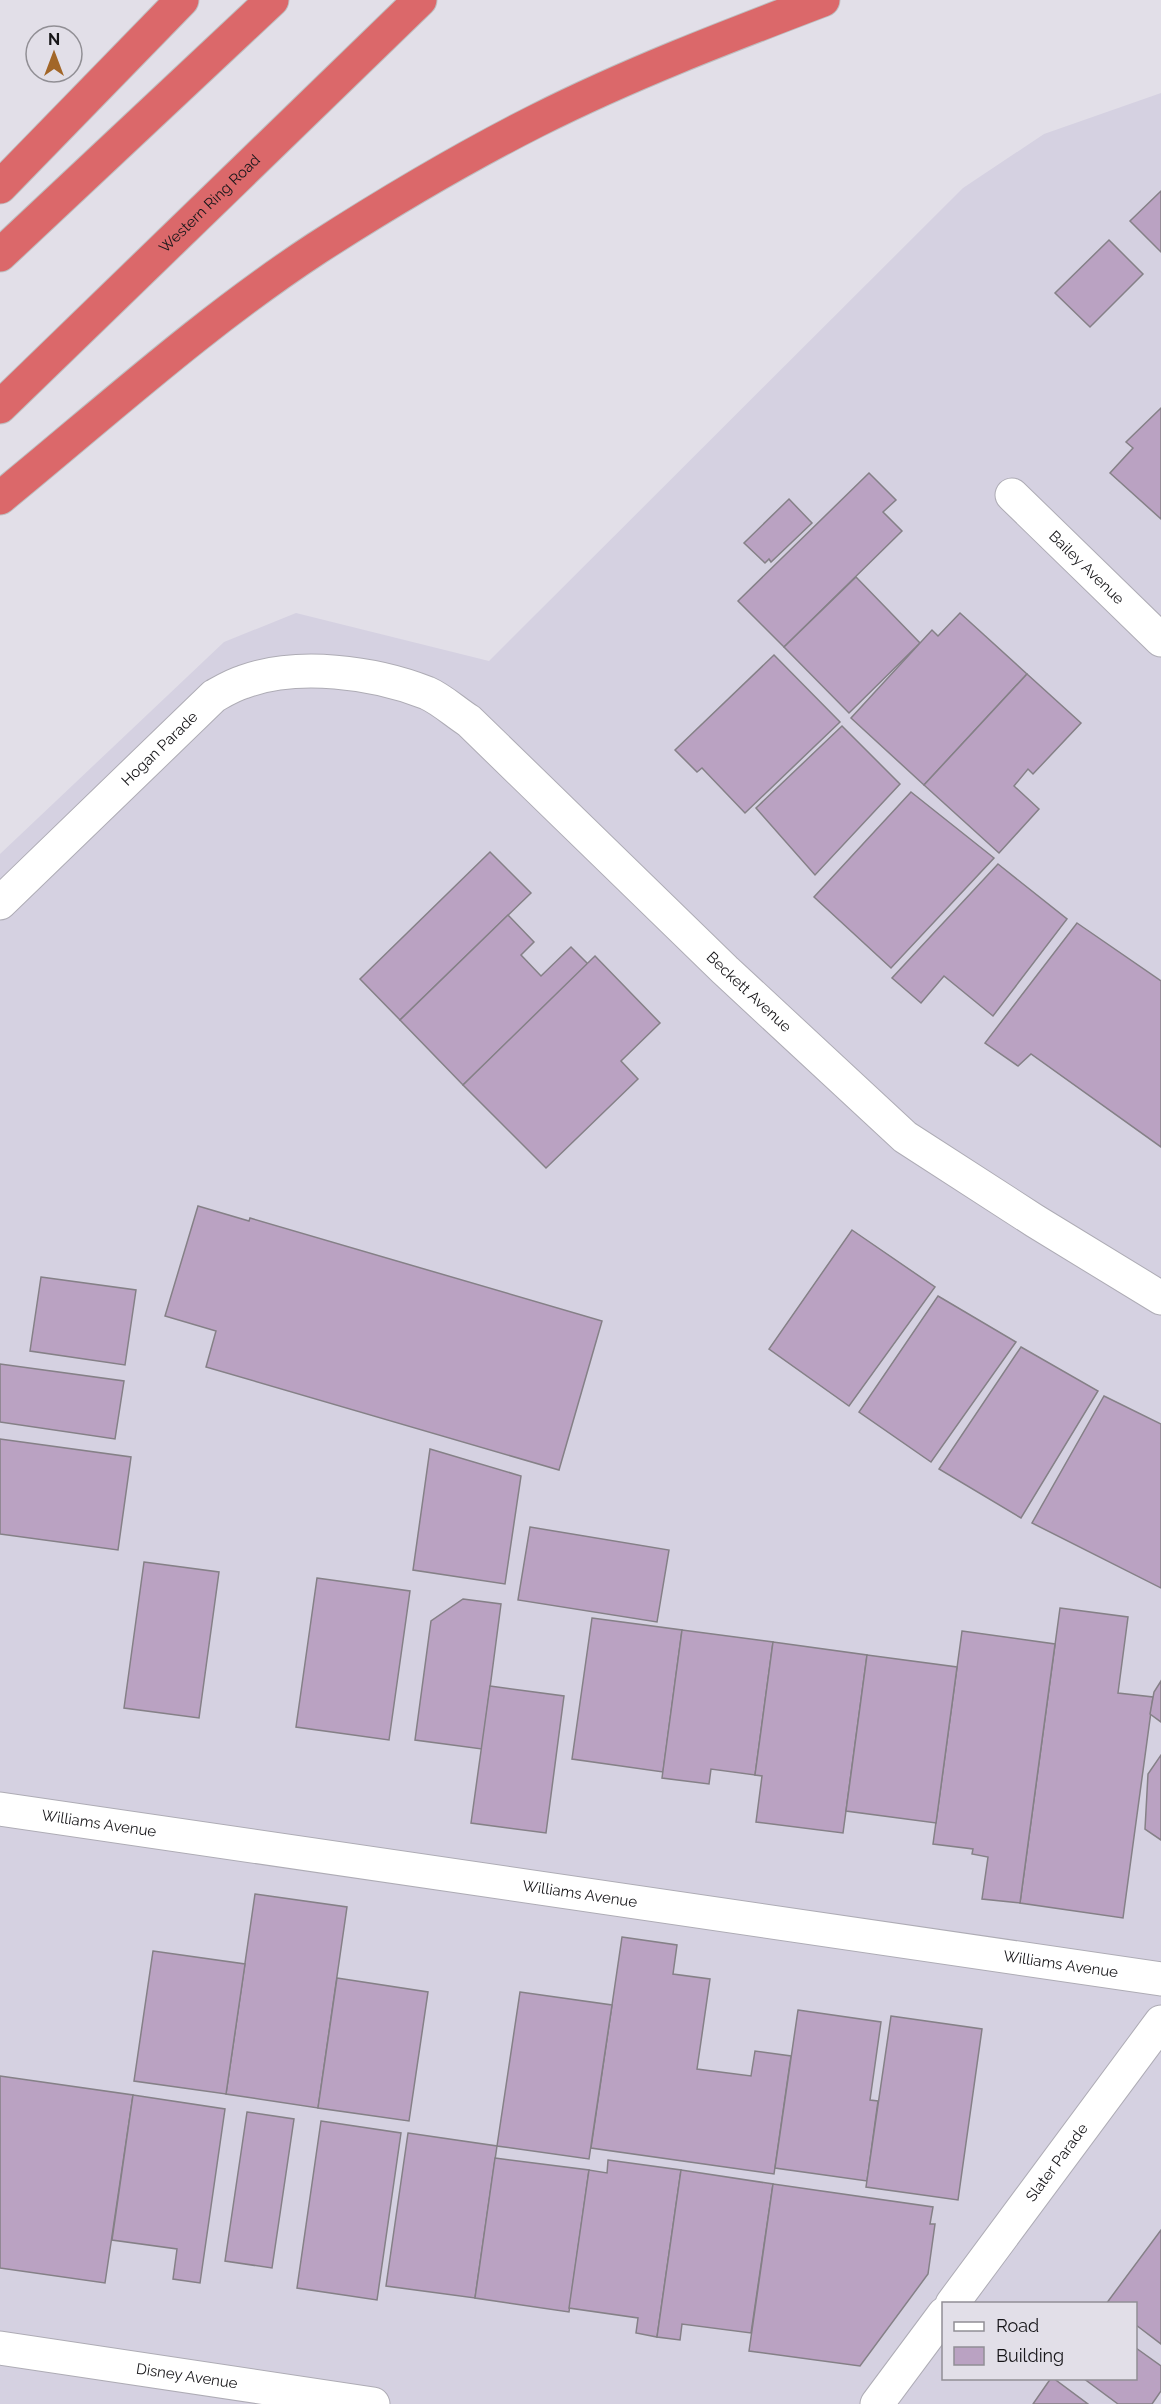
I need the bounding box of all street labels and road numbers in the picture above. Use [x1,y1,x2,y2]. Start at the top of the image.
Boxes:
street label: Western Ring Road [156,151,264,257]
street label: Bailey Avenue [1045,527,1128,608]
street label: Hogan Parade [118,708,202,790]
street label: Beckett Avenue [703,948,795,1036]
street label: Williams Avenue [40,1806,158,1841]
street label: Williams Avenue [521,1877,639,1911]
street label: Williams Avenue [1002,1947,1119,1982]
street label: Slater Parade [1022,2120,1092,2205]
street label: Disney Avenue [135,2360,239,2393]

